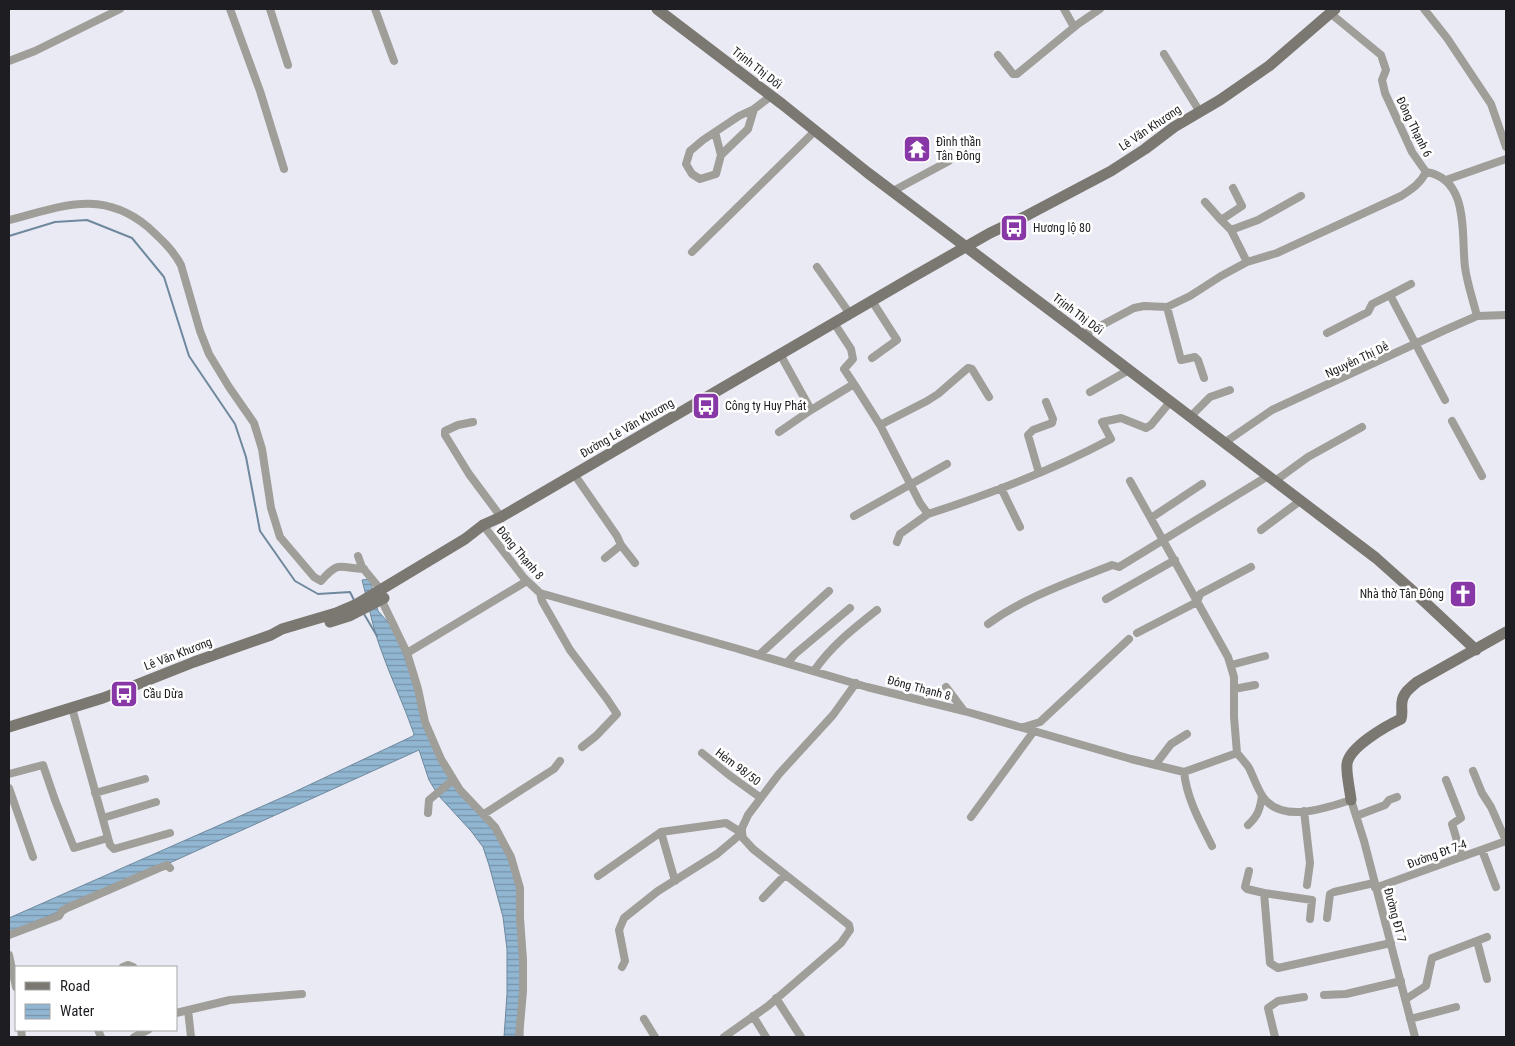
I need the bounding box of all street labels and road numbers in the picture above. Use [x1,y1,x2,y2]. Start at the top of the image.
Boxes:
street label: Trịnh Thị Dối [729,44,785,92]
street label: Đông Thạnh 6 [1393,95,1435,160]
street label: Lê Văn Khương [1116,102,1184,154]
street label: Trịnh Thị Dối [1050,290,1106,338]
street label: Nguyễn Thị Dễ [1323,339,1391,381]
street label: Đường Lê Văn Khương [578,395,676,460]
street label: Đông Thạnh 8 [494,523,546,583]
street label: Lê Văn Khương [142,635,214,673]
street label: Đông Thạnh 8 [886,673,952,703]
street label: Hẻm 98/50 [713,745,763,789]
street label: Đường Đt 7-4 [1405,837,1469,871]
street label: Đường ĐT 7 [1381,886,1409,944]

